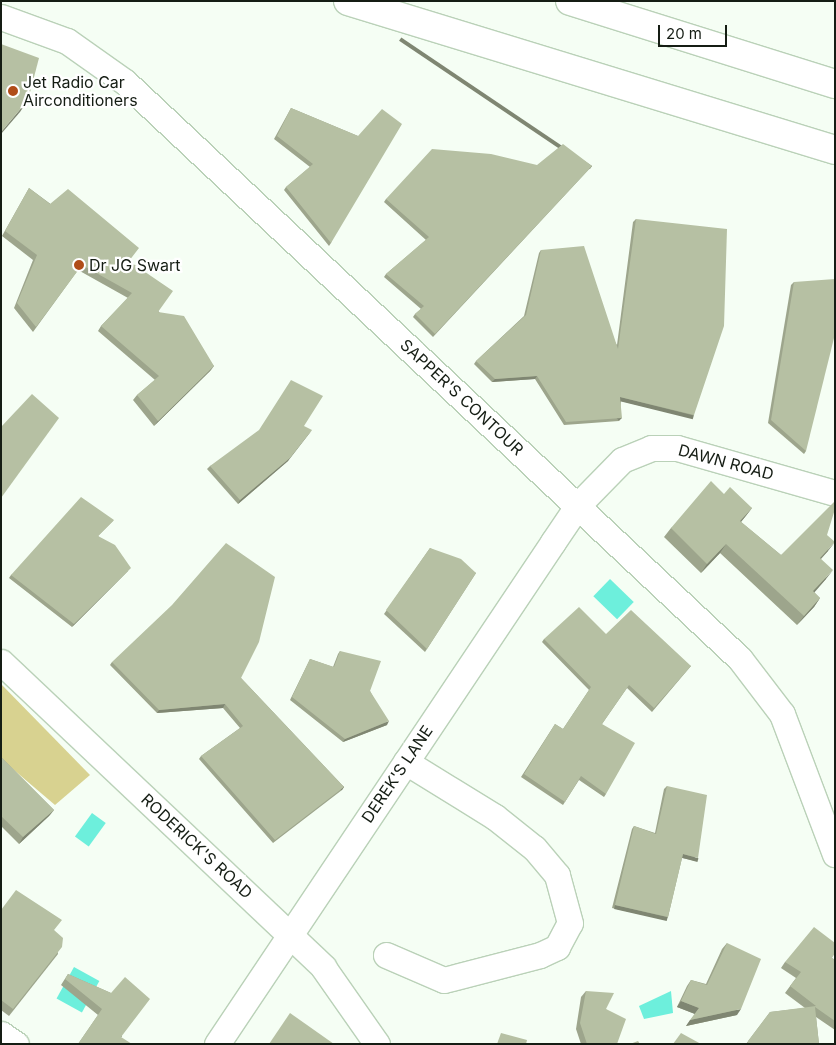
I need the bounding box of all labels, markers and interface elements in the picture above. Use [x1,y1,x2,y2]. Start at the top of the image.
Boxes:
scale bar [661,15,730,47]
text: 20 m [666,24,702,43]
place label: Jet Radio Car Airconditioners [23,72,138,110]
marker: Jet Radio Car Airconditioners [7,85,19,97]
place label: Dr JG Swart [89,255,180,275]
marker: Dr JG Swart [73,259,85,271]
street label: SAPPER'S CONTOUR [396,335,528,459]
street label: DAWN ROAD [676,440,776,484]
street label: DEREK'S LANE [357,722,437,826]
street label: RODERICK'S ROAD [137,790,257,902]

